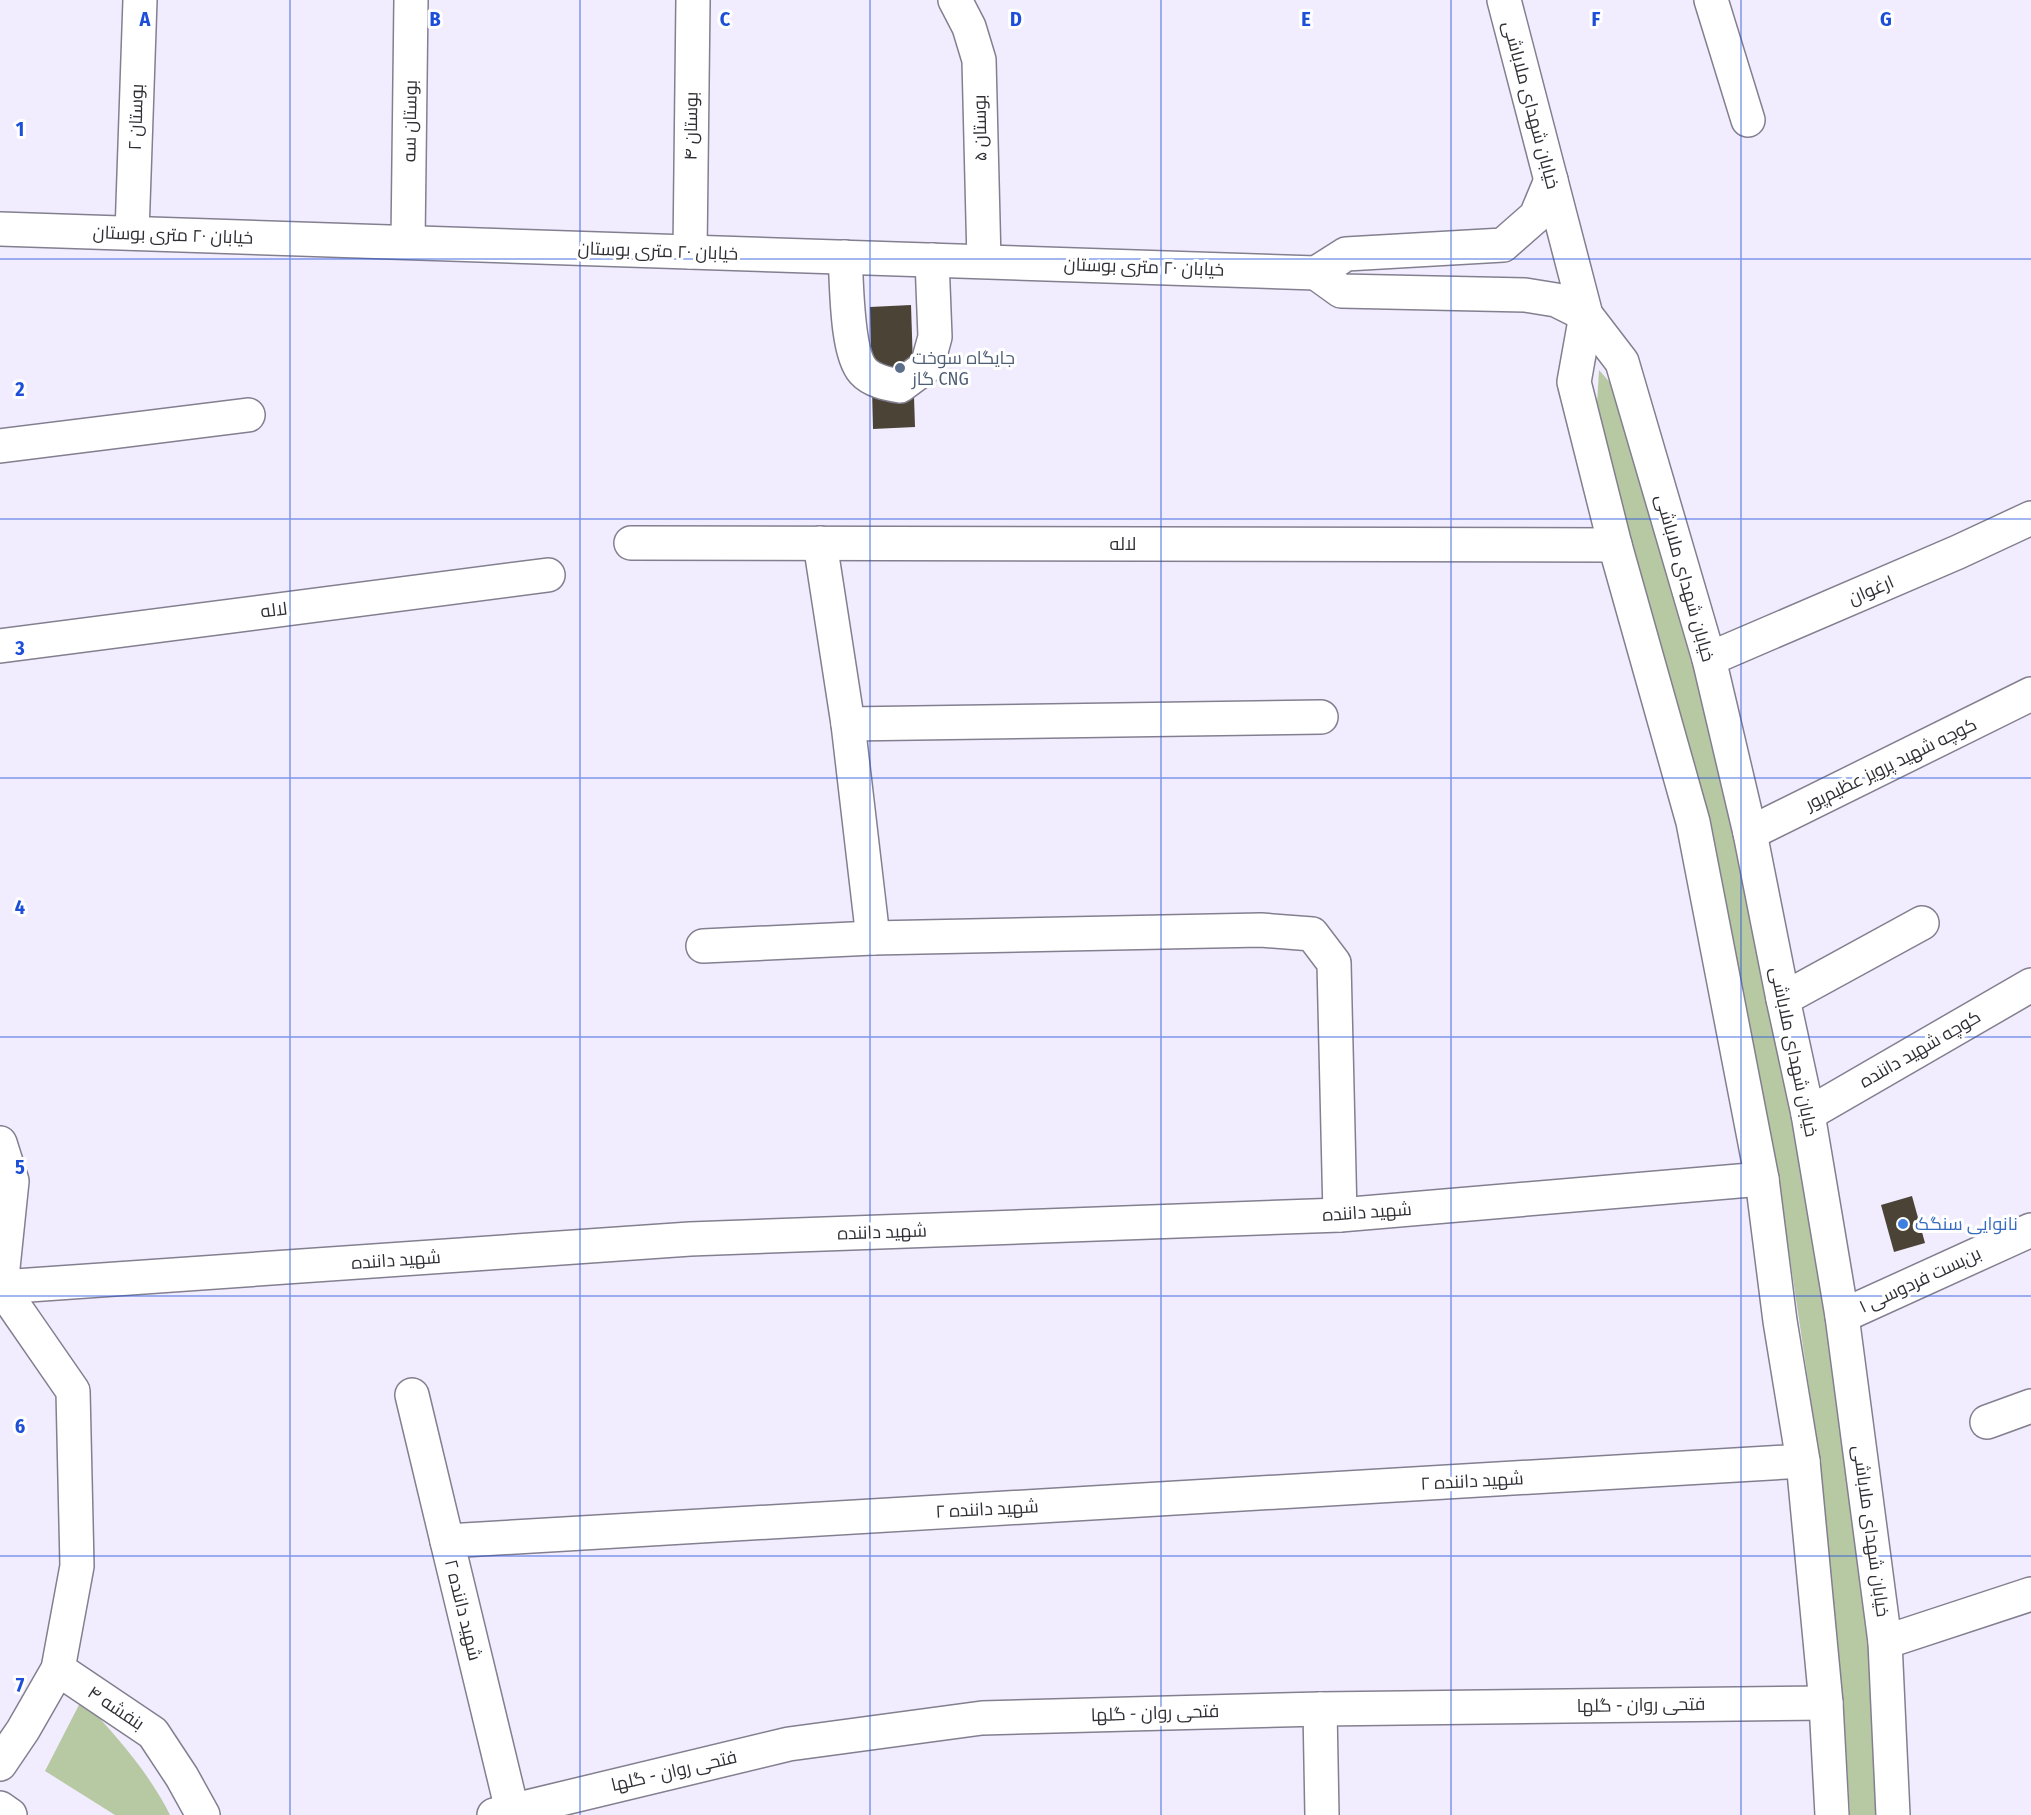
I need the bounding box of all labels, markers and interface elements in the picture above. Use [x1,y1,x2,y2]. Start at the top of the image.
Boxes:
text: A [139,7,152,31]
text: B [429,7,441,31]
text: C [720,7,731,31]
text: D [1010,7,1022,31]
text: E [1301,7,1311,31]
text: F [1592,7,1601,31]
text: G [1880,7,1892,31]
street label: خیابان شهدای ملاباشی [1498,19,1564,191]
street label: بوستان سه [398,80,422,162]
street label: بوستان ۲ [124,83,148,151]
street label: بوستان ۴ [679,91,703,161]
street label: بوستان ۵ [968,94,992,162]
text: 1 [16,117,24,141]
street label: خیابان ۲۰ متری بوستان [92,221,254,249]
street label: خیابان ۲۰ متری بوستان [577,237,739,265]
street label: خیابان ۲۰ متری بوستان [1063,253,1225,281]
place label: جایگاه سوخت گاز CNG [911,347,1015,390]
marker: جایگاه سوخت گاز CNG [893,361,907,375]
text: 2 [14,377,25,401]
street label: خیابان شهدای ملاباشی [1651,492,1719,664]
street label: لاله [1110,533,1136,555]
street label: ارغوان [1845,571,1897,609]
street label: لاله [259,597,289,623]
text: 3 [14,636,25,660]
street label: کوچه شهید پرویز عظیم‌پور [1801,713,1981,816]
text: 4 [15,895,25,919]
street label: خیابان شهدای ملاباشی [1765,965,1823,1139]
street label: کوچه شهید داننده [1856,1005,1985,1093]
text: 5 [15,1155,25,1179]
street label: شهید داننده [1321,1198,1413,1226]
place label: نانوایی سنگک [1915,1213,2018,1235]
marker: نانوایی سنگک [1896,1217,1910,1231]
street label: شهید داننده [837,1219,927,1245]
street label: بن‌بست فردوسی ۱ [1856,1242,1984,1318]
street label: شهید داننده [350,1246,442,1274]
text: 6 [15,1414,25,1438]
street label: خیابان شهدای ملاباشی [1848,1444,1894,1618]
street label: شهید داننده ۲ [1420,1467,1524,1495]
street label: شهید داننده ۲ [935,1495,1039,1523]
street label: شهید داننده ۲ [440,1557,486,1663]
text: 7 [16,1673,25,1697]
street label: بنفشه ۴ [83,1681,149,1735]
street label: فتحی روان - گلها [1577,1693,1705,1717]
street label: فتحی روان - گلها [1090,1700,1220,1726]
street label: فتحی روان - گلها [609,1746,739,1796]

